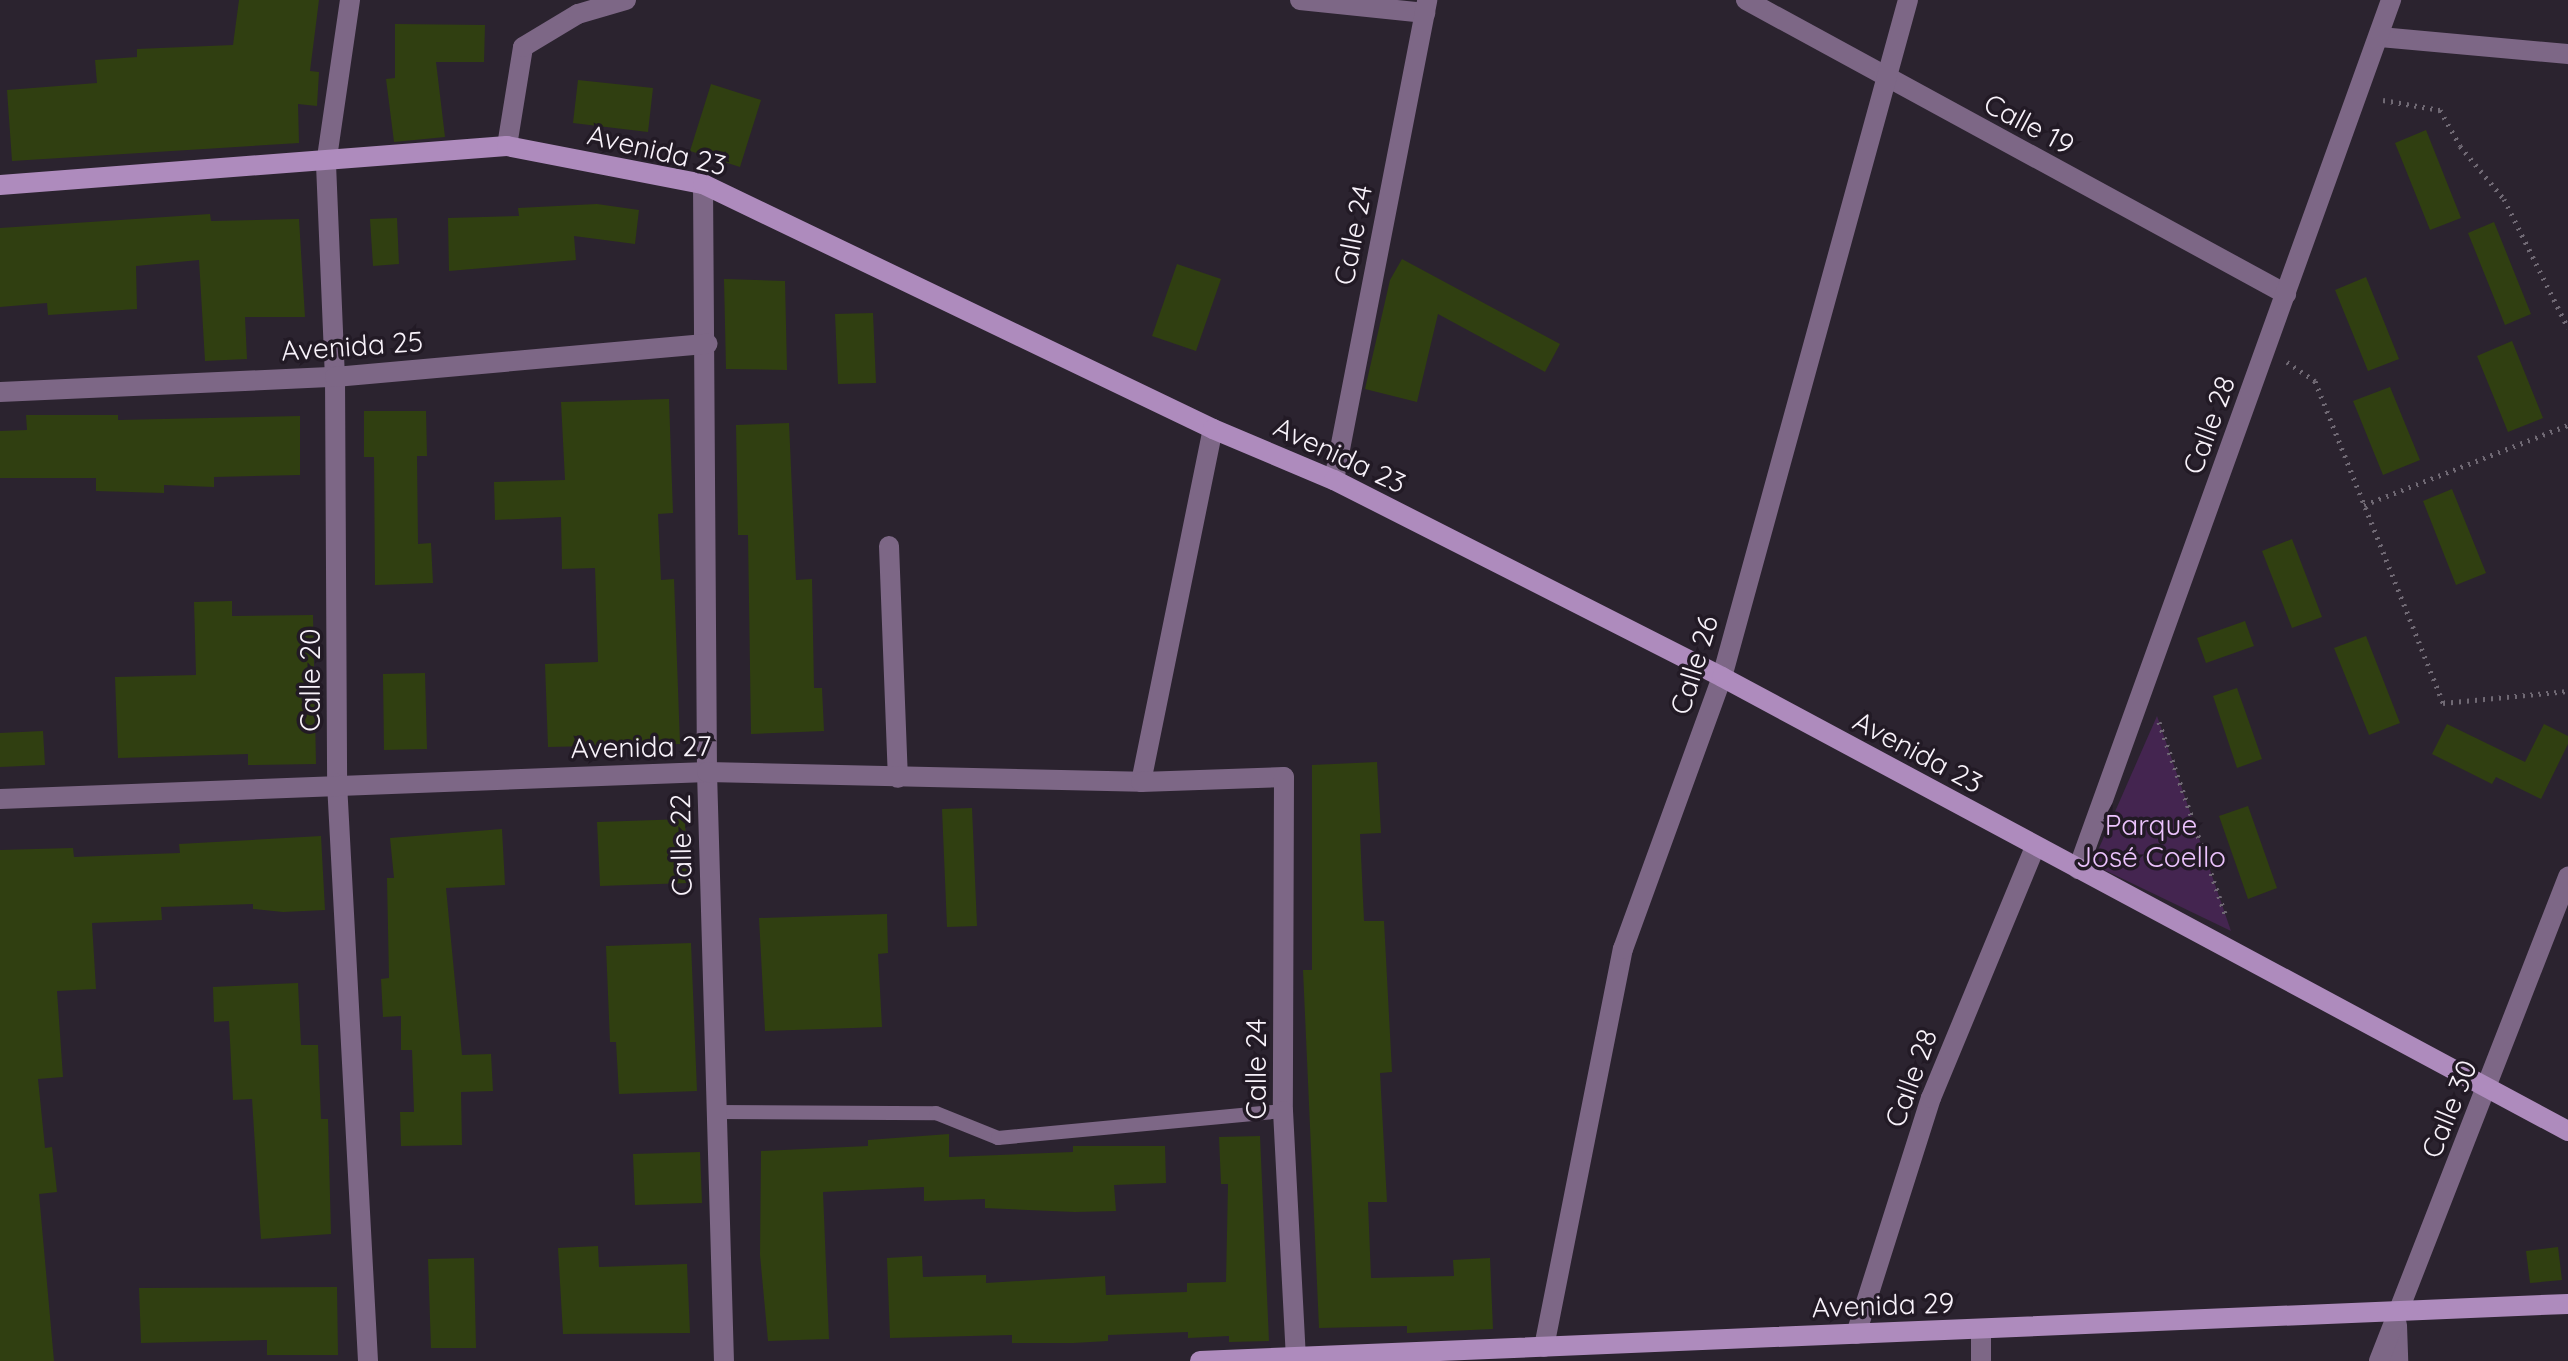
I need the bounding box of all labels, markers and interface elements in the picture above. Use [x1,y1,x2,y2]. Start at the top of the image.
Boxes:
street label: Calle 19 [1978,86,2080,162]
street label: Avenida 23 [584,118,730,182]
street label: Calle 24 [1327,182,1379,288]
street label: Avenida 25 [280,324,424,368]
street label: Calle 28 [2176,371,2242,479]
street label: Avenida 23 [1269,410,1411,500]
street label: Calle 26 [1663,611,1725,719]
street label: Calle 20 [293,628,327,732]
street label: Avenida 23 [1848,704,1988,800]
street label: Avenida 27 [570,729,712,765]
street label: Calle 22 [663,794,699,896]
park label: Parque José Coello [2076,808,2226,874]
street label: Calle 24 [1239,1018,1273,1120]
street label: Calle 28 [1878,1024,1944,1132]
street label: Calle 30 [2414,1055,2484,1163]
street label: Avenida 29 [1811,1286,1955,1324]

